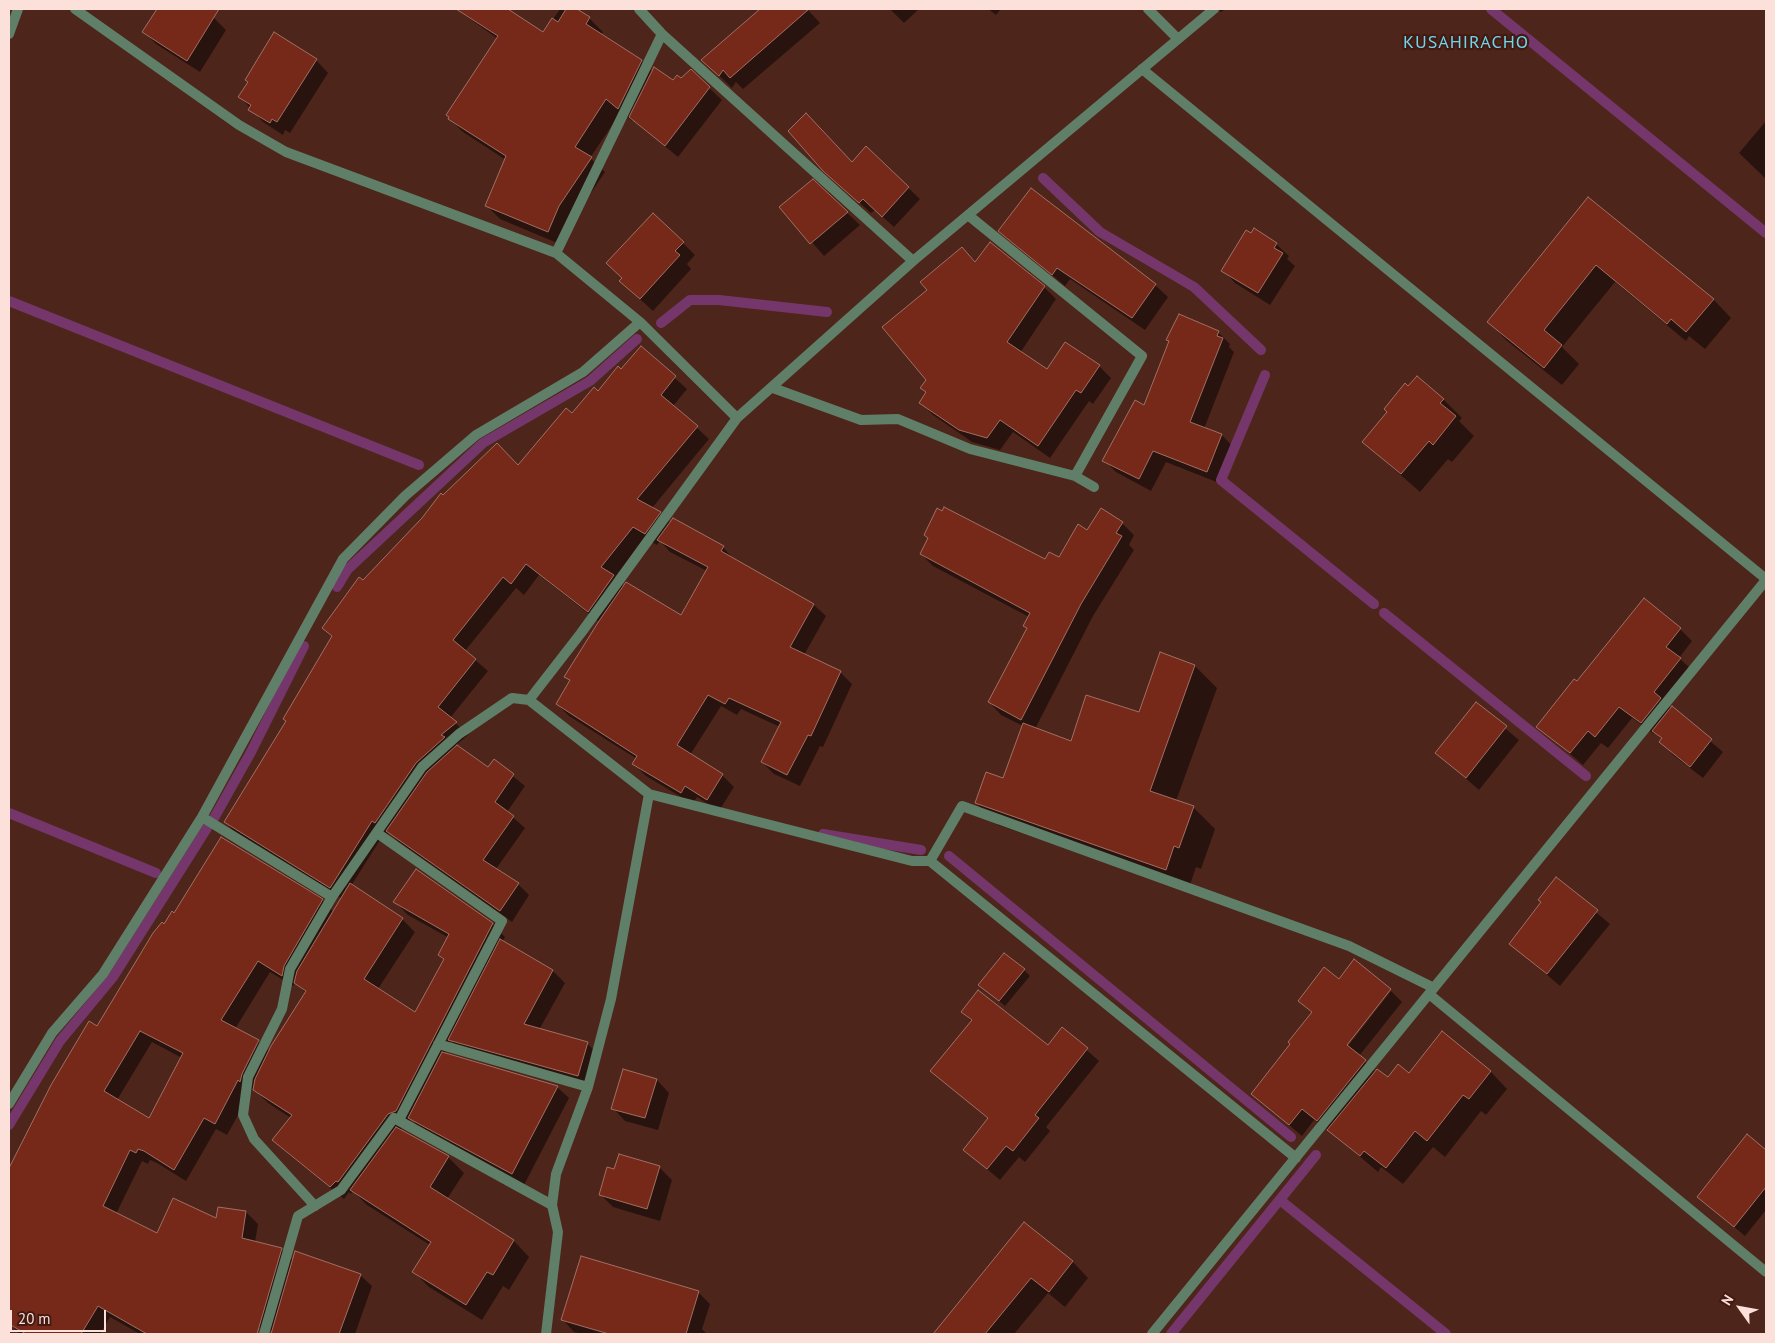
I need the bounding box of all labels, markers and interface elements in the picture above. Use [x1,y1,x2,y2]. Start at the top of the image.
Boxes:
district label: KUSAHIRACHO [1402,32,1530,54]
north arrow [1715,1283,1765,1333]
text: N [1717,1291,1737,1309]
scale bar [12,1300,109,1332]
text: 20 m [18,1309,51,1328]

